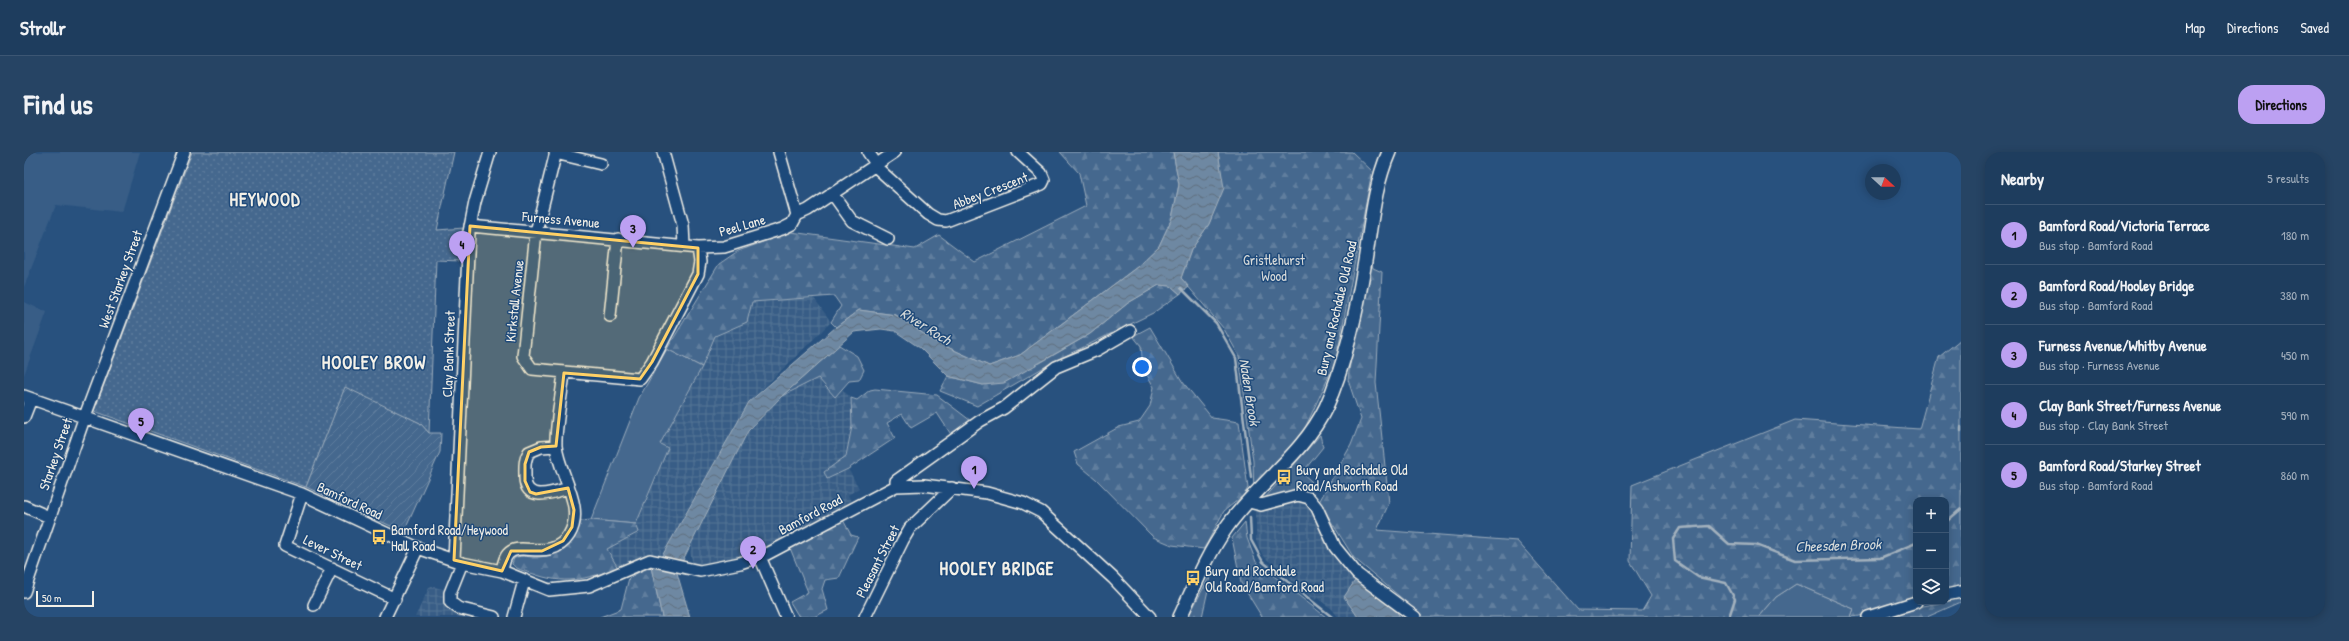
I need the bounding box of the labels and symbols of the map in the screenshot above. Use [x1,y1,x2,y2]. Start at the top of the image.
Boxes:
north arrow [1865,164,1901,200]
street label: Abbey Crescent [950,167,1031,214]
district label: HEYWOOD [230,187,301,212]
street label: Furness Avenue [520,206,601,232]
street label: Peel Lane [717,209,768,241]
pin: 3 [620,215,646,248]
street label: West Starkey Street [93,227,148,331]
pin: 4 [449,231,475,264]
street label: Bury and Rochdale Old Road [1311,238,1362,377]
park label: Gristlehurst Wood [1243,250,1305,285]
street label: Kirkstall Avenue [500,259,528,343]
water label: River Roch [897,302,957,351]
street label: Clay Bank Street [437,310,460,398]
district label: HOOLEY BROW [322,350,426,375]
your location [1132,357,1152,377]
water label: Naden Brook [1234,357,1266,429]
pin: 5 [128,408,154,441]
street label: Starkey Street [34,415,77,493]
pin: 1 [961,456,987,489]
place label: Bury and Rochdale Old Road/Ashworth Road [1296,460,1408,495]
bus stop icon: Bury and Rochdale Old Road/Ashworth Road [1275,468,1293,486]
street label: Bamford Road [314,477,386,524]
street label: Bamford Road [775,489,846,539]
place label: Bamford Road/Heywood Hall Road [391,520,509,555]
street label: Pleasant Street [851,521,904,601]
bus stop icon: Bamford Road/Heywood Hall Road [370,528,388,546]
street label: Lever Street [300,530,366,574]
water label: Cheesden Brook [1795,533,1883,557]
pin: 2 [740,536,766,569]
district label: HOOLEY BRIDGE [940,556,1054,581]
place label: Bury and Rochdale Old Road/Bamford Road [1205,561,1324,596]
bus stop icon: Bury and Rochdale Old Road/Bamford Road [1184,569,1202,587]
scale bar [36,589,94,608]

